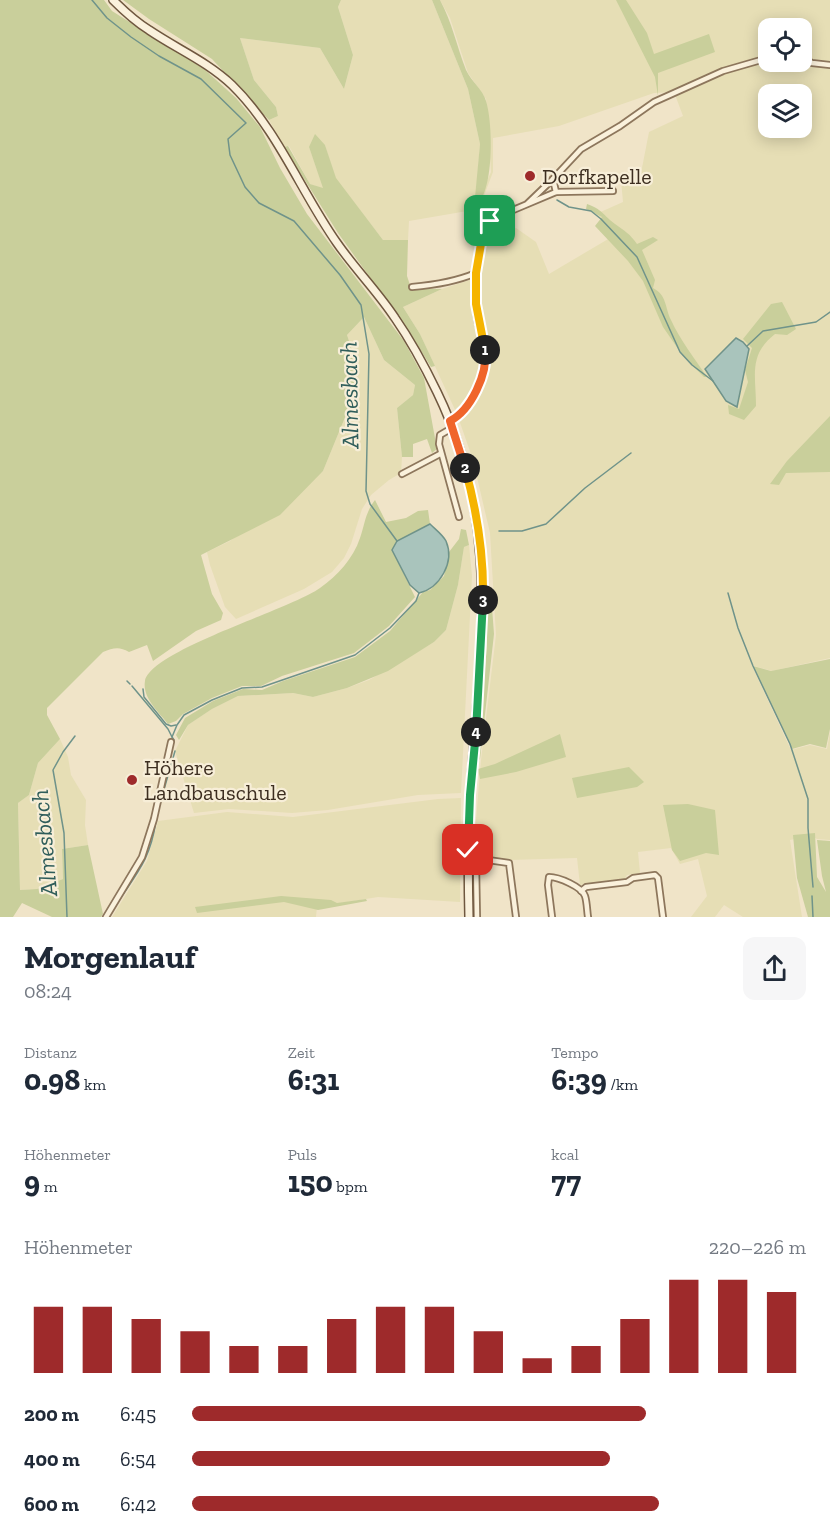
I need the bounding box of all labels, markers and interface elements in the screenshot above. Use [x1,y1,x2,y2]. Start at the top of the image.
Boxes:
map controls [758,18,812,138]
button: locate [758,18,812,72]
button: layers [758,84,812,138]
place label: Dorfkapelle [542,163,652,190]
marker: Dorfkapelle [523,169,537,183]
pin [464,195,515,246]
icon: arrive [473,204,506,237]
pin: 1 [470,335,500,365]
text: 1 [482,340,488,359]
water label: Almesbach [334,341,364,450]
pin: 2 [450,453,480,483]
text: 2 [461,458,469,477]
pin: 3 [468,585,498,615]
text: 3 [479,590,487,609]
pin: 4 [461,717,491,747]
text: 4 [471,722,481,741]
place label: Höhere Landbauschule [144,754,287,806]
marker: Höhere Landbauschule [125,773,139,787]
water label: Almesbach [25,788,63,899]
pin [442,824,493,875]
icon: check [451,833,484,866]
text: Morgenlauf [24,937,196,976]
button: share [743,937,806,1000]
text: 08:24 [24,979,72,1003]
text: Distanz [24,1043,77,1062]
text: Zeit [288,1043,315,1062]
text: Tempo [551,1043,599,1062]
text: 0.98 [24,1062,80,1098]
text: 6:31 [288,1062,339,1098]
text: 6:39 [551,1062,607,1098]
text: km [80,1075,106,1094]
text: /km [607,1075,638,1094]
text: Höhenmeter [24,1145,111,1164]
text: Puls [288,1145,317,1164]
text: kcal [551,1145,579,1164]
text: 9 [24,1164,40,1200]
text: 150 [288,1164,333,1200]
text: 77 [551,1164,581,1200]
text: m [40,1177,58,1196]
text: bpm [333,1177,368,1196]
text: Höhenmeter [24,1235,133,1259]
text: 220–226 m [709,1235,806,1259]
text: 200 m [24,1402,79,1426]
text: 6:45 [120,1402,156,1426]
text: 400 m [24,1447,80,1471]
text: 6:54 [120,1447,156,1471]
text: 600 m [24,1492,79,1516]
text: 6:42 [120,1492,156,1516]

